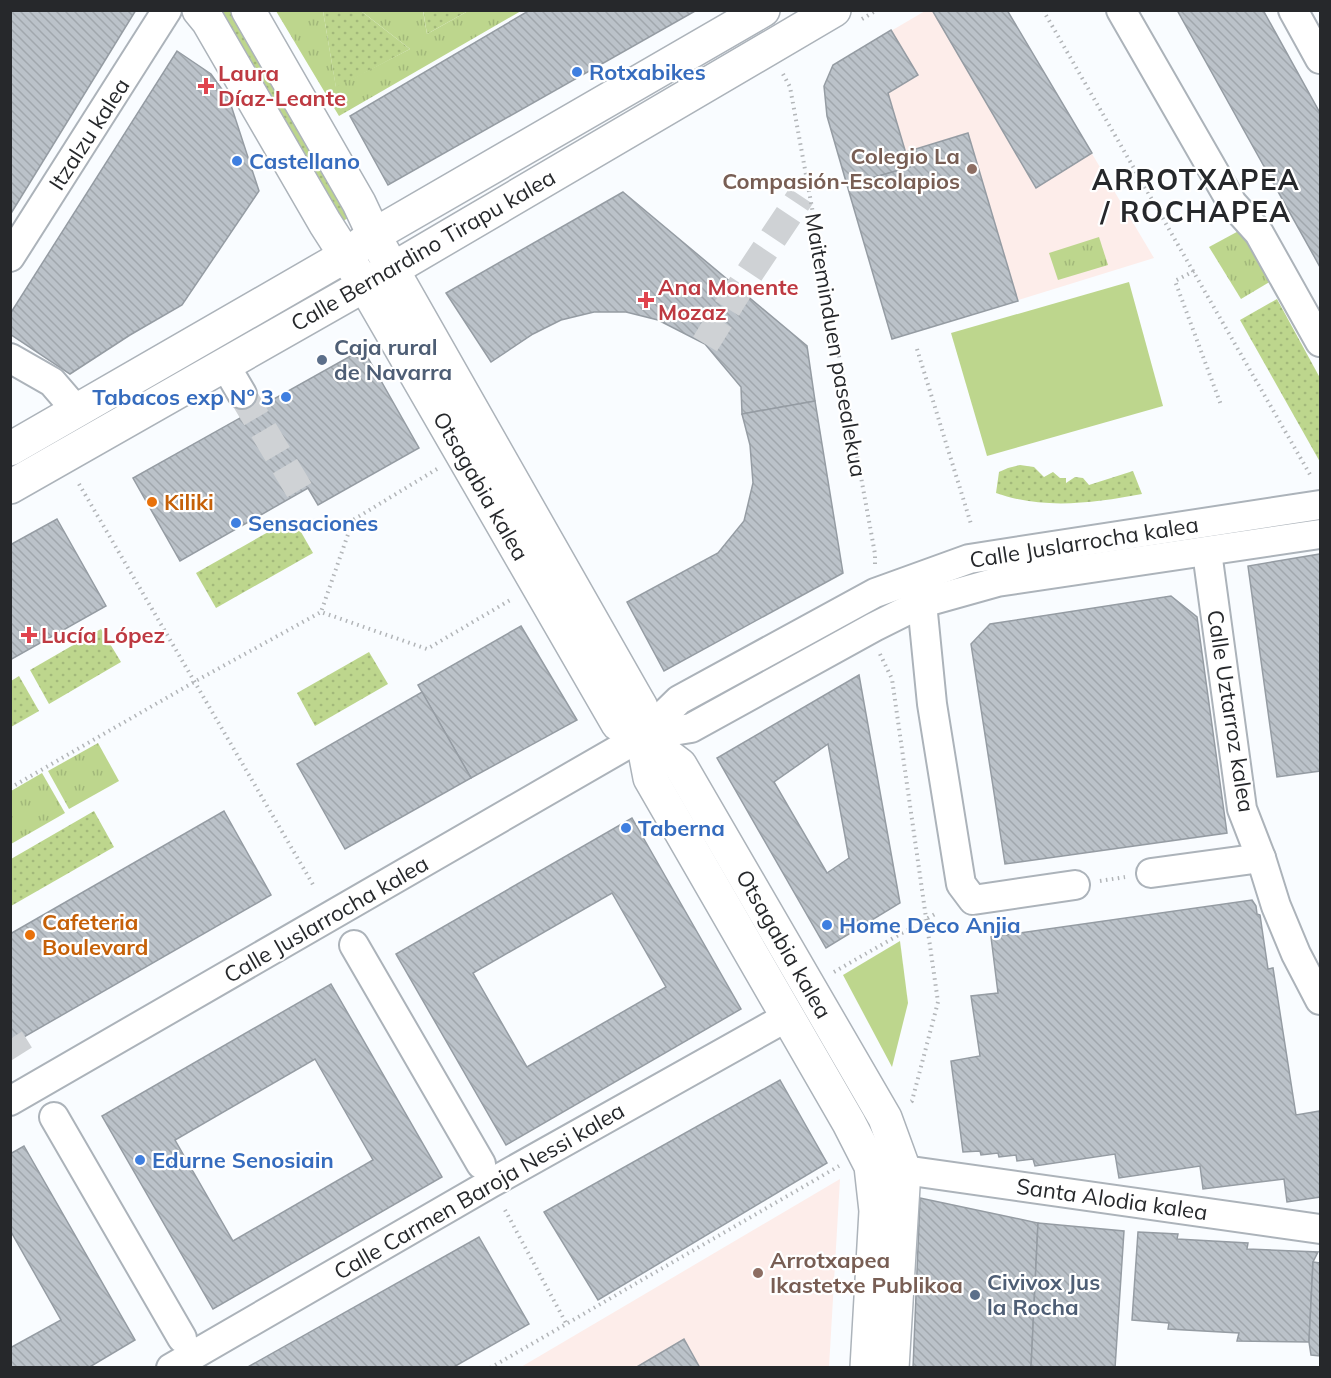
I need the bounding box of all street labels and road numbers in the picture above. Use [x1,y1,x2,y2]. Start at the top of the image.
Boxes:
street label: Itzalzu kalea [42,73,136,195]
street label: Calle Bernardino Tirapu kalea [286,163,560,337]
street label: Maiteminduen pasealekua [799,211,873,479]
street label: Otsagabia kalea [427,406,535,566]
street label: Calle Juslarrocha kalea [968,510,1200,574]
street label: Calle Uztarroz kalea [1201,608,1261,814]
street label: Calle Juslarrocha kalea [219,849,433,989]
street label: Otsagabia kalea [730,864,838,1024]
street label: Calle Carmen Baroja Nessi kalea [329,1096,629,1286]
street label: Santa Alodia kalea [1015,1172,1209,1226]

